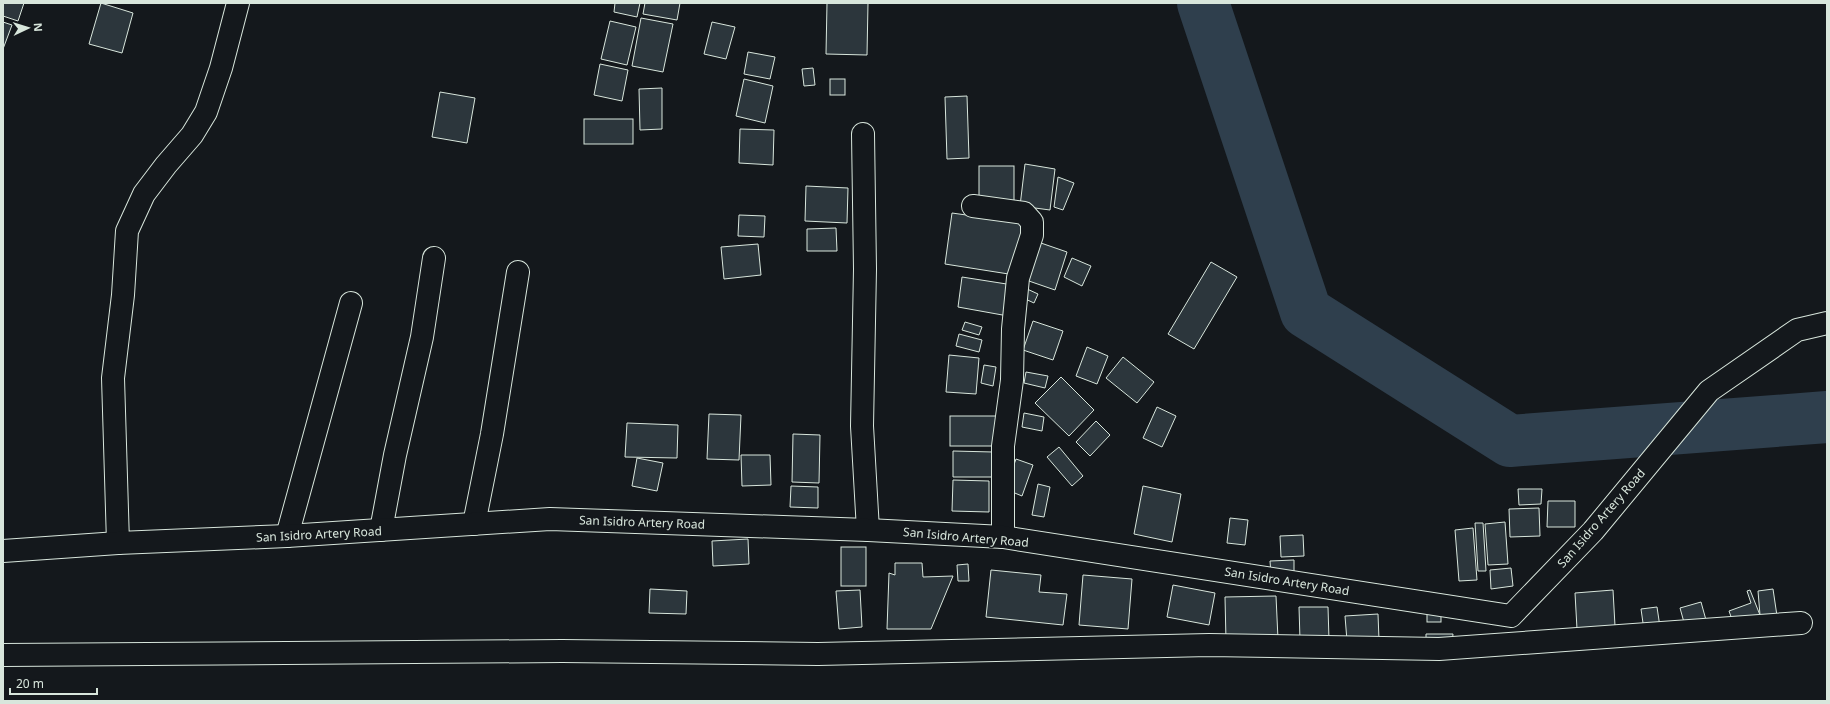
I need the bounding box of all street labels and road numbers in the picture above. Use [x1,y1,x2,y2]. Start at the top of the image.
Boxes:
street label: San Isidro Artery Road [1553,465,1649,571]
street label: San Isidro Artery Road [579,511,705,533]
street label: San Isidro Artery Road [256,522,382,546]
street label: San Isidro Artery Road [902,523,1030,551]
street label: San Isidro Artery Road [1223,563,1351,599]

